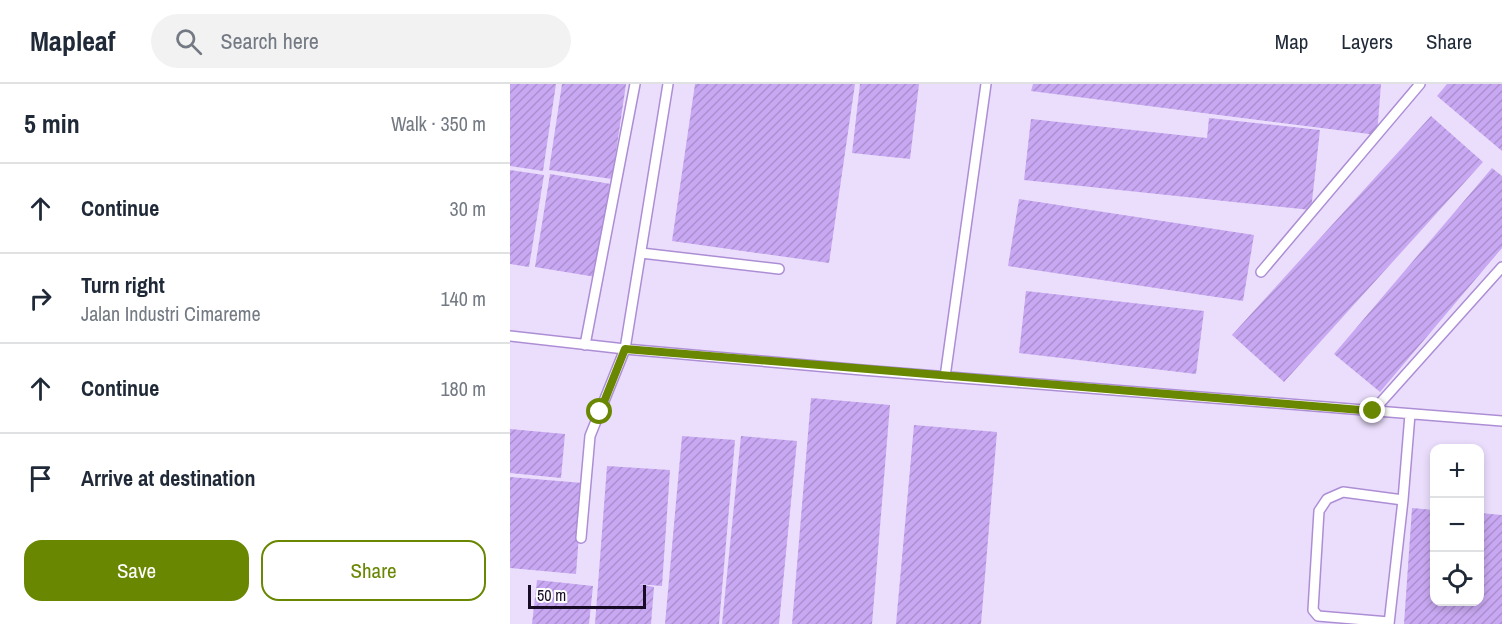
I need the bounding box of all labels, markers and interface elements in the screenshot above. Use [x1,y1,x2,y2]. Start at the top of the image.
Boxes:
search box [151,14,571,68]
text: Mapleaf [30,22,115,60]
icon: search [172,25,205,58]
text: Search here [220,26,319,56]
text: Map [1275,27,1308,56]
text: Layers [1341,27,1393,56]
text: Share [1426,27,1472,56]
text: 5 min [24,106,80,141]
text: Walk · 350 m [391,110,486,137]
icon: ahead [24,192,57,225]
text: Continue [81,193,159,223]
text: 30 m [450,195,486,222]
text: Turn right [81,270,165,300]
icon: right [24,282,57,315]
text: 140 m [440,285,486,312]
text: Jalan Industri Cimareme [81,300,261,327]
icon: ahead [24,372,57,405]
text: Continue [81,373,159,403]
text: 180 m [440,375,486,402]
route end [1359,397,1385,423]
route start [586,398,612,424]
map controls [1430,444,1484,606]
button: + [1430,444,1484,498]
icon: arrive [24,462,57,495]
text: Arrive at destination [81,463,255,493]
button: − [1430,498,1484,552]
button: Save [24,540,249,601]
button: Share [261,540,486,601]
button: locate [1430,552,1484,606]
scale bar [528,582,646,610]
text: 50 m [537,584,566,606]

